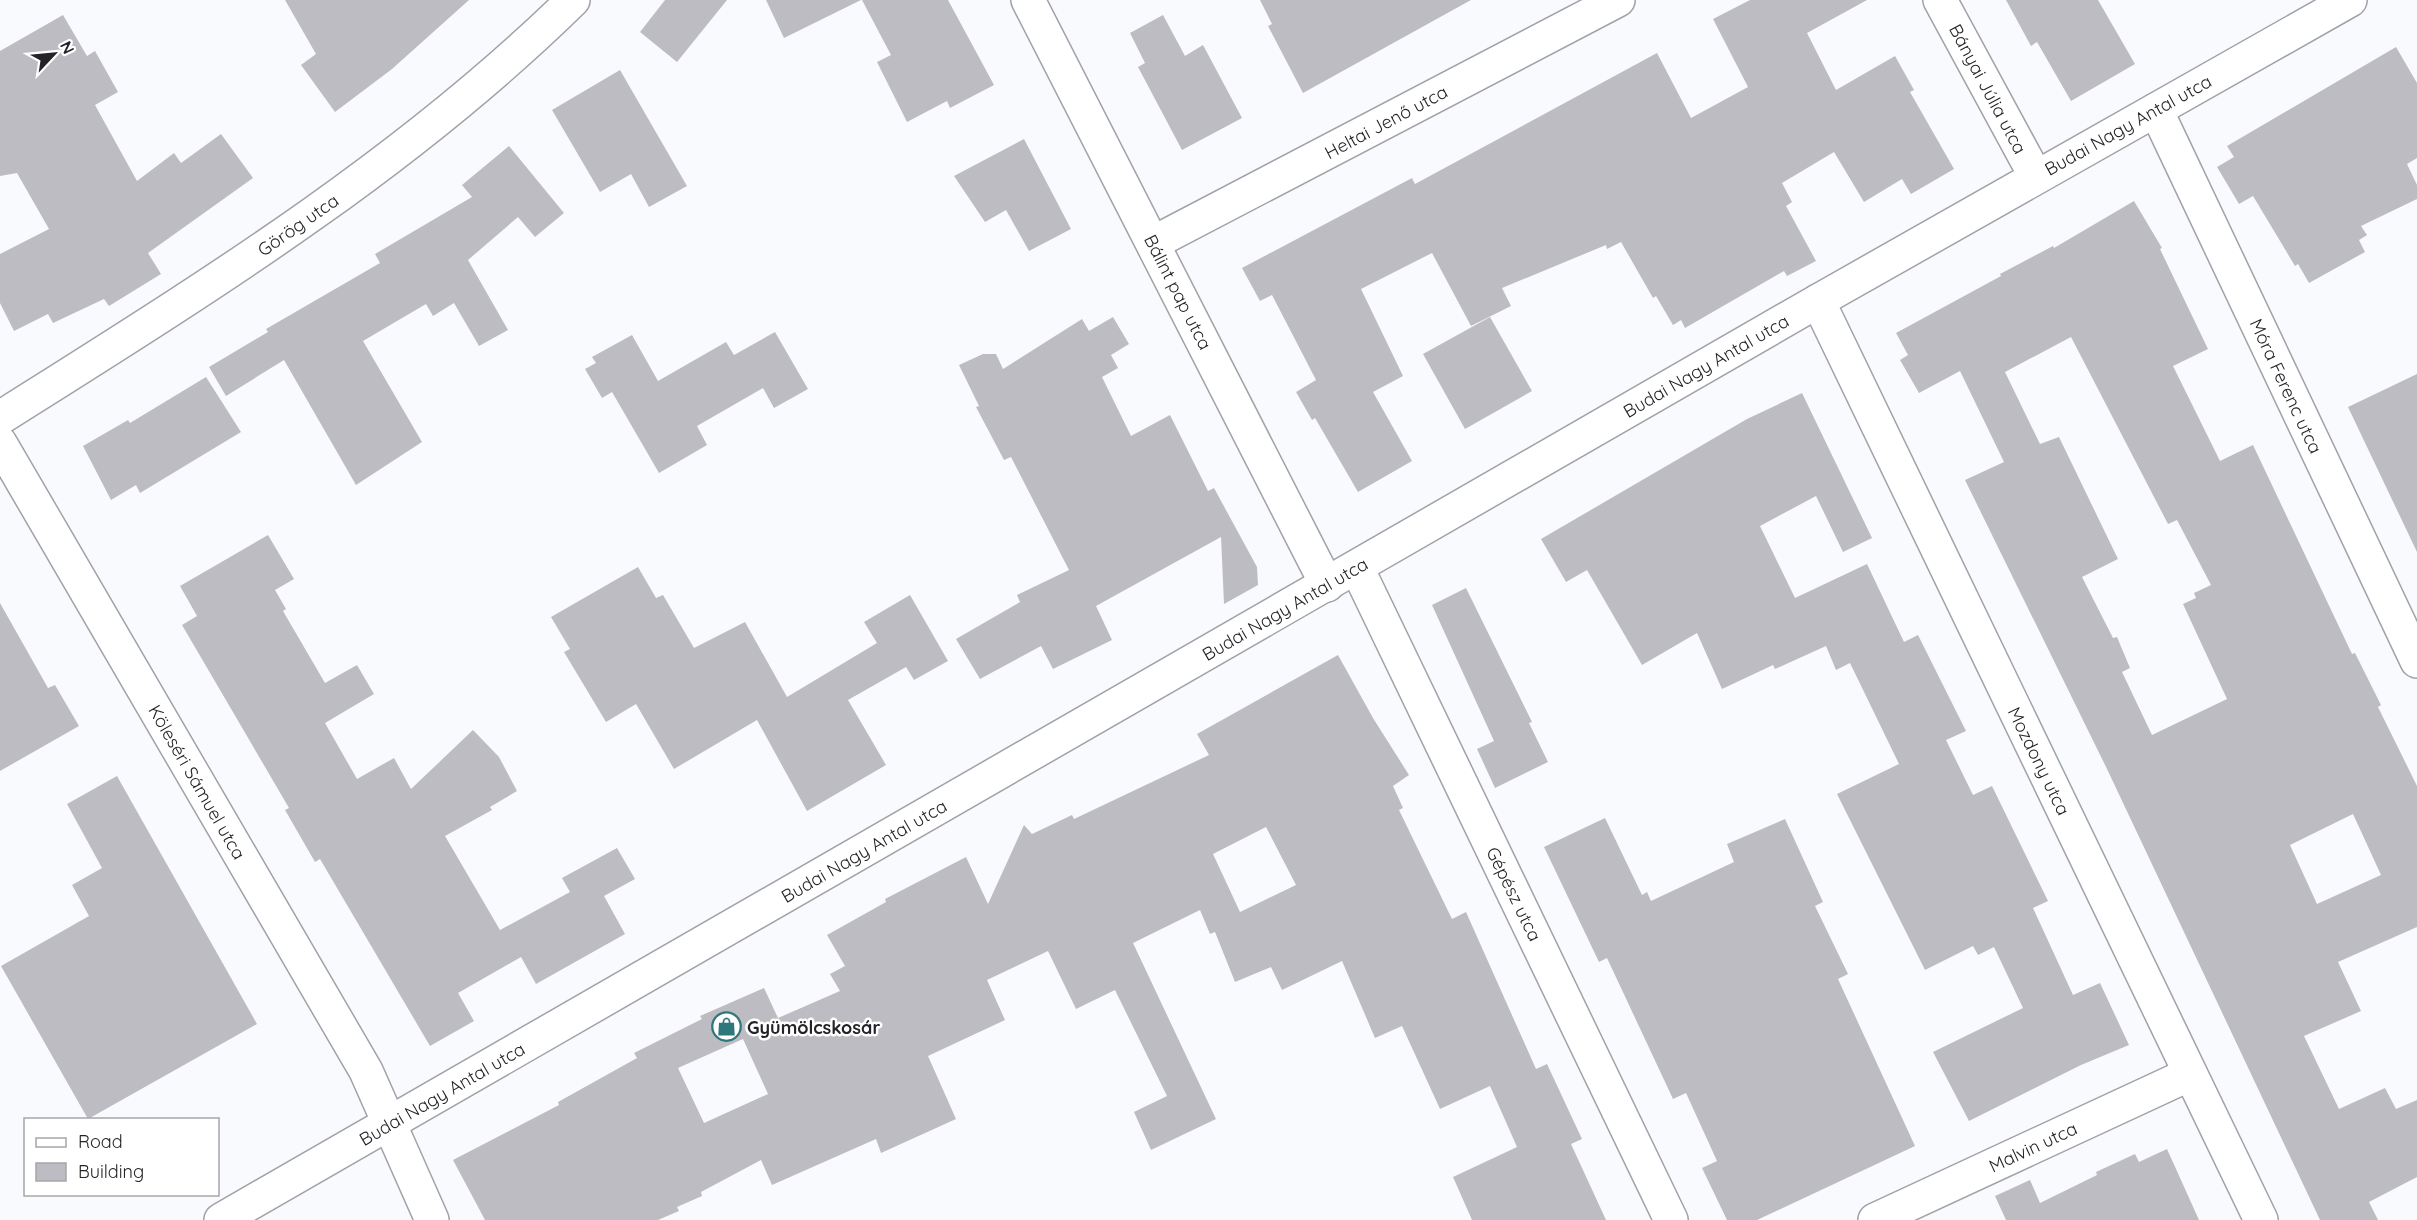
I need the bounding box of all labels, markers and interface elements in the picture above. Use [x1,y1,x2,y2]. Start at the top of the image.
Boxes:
street label: Bányai Júlia utca [1944,20,2032,158]
north arrow [24,24,84,84]
text: N [56,38,79,57]
street label: Budai Nagy Antal utca [2040,69,2216,181]
street label: Heltai Jenő utca [1320,80,1452,164]
street label: Görög utca [253,189,343,261]
street label: Bálint pap utca [1139,231,1217,353]
street label: Budai Nagy Antal utca [1619,309,1793,423]
street label: Móra Ferenc utca [2245,315,2327,457]
street label: Budai Nagy Antal utca [1198,552,1372,666]
street label: Köleséri Sámuel utca [143,701,251,863]
street label: Mozdony utca [2003,703,2075,819]
street label: Budai Nagy Antal utca [777,794,951,908]
street label: Gépész utca [1481,843,1547,945]
shop icon: Gyümölcskosár [710,1011,742,1043]
place label: Gyümölcskosár [747,1016,880,1039]
street label: Budai Nagy Antal utca [355,1037,529,1151]
street label: Malvin utca [1985,1117,2081,1177]
legend [24,1118,219,1196]
text: Road [78,1130,123,1153]
text: Building [78,1160,144,1183]

